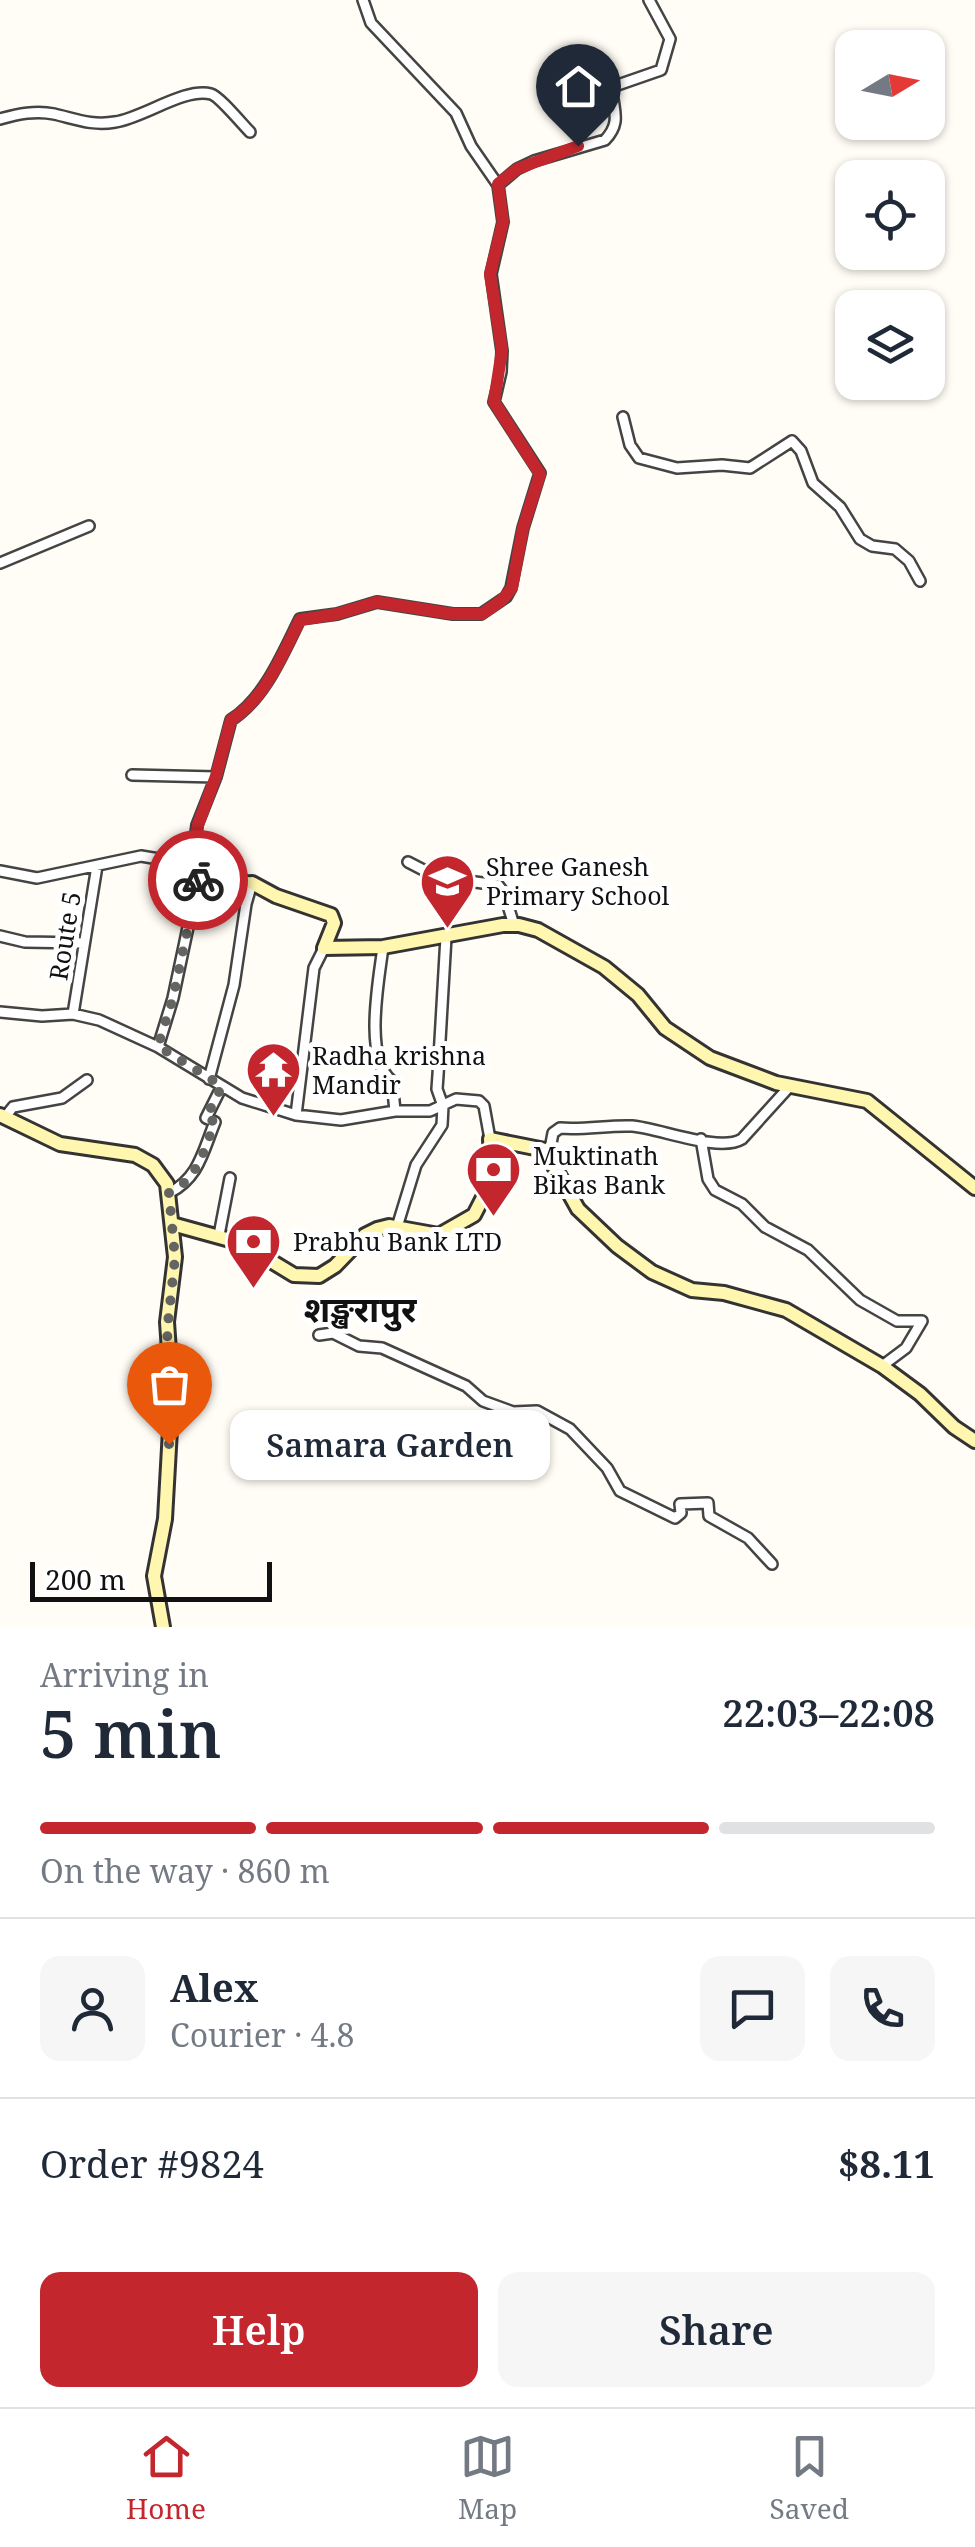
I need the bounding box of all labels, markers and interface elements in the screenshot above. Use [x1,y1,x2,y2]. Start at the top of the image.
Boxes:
north arrow [835,30,945,140]
map controls [835,30,945,400]
pin [536,44,621,147]
icon: home [551,59,606,114]
button: locate [835,160,945,270]
button: layers [835,290,945,400]
courier [148,830,248,930]
place label: Shree Ganesh Primary School [486,849,670,912]
school or university icon: Shree Ganesh Primary School [417,851,477,930]
icon: bike [171,853,226,908]
street label: Route 5 [40,889,88,983]
place label: Radha krishna Mandir [312,1038,486,1101]
temple icon: Radha krishna Mandir [243,1040,303,1119]
place label: Muktinath Bikas Bank [533,1138,665,1201]
bank icon: Muktinath Bikas Bank [464,1140,524,1219]
bank icon: Prabhu Bank LTD [224,1212,284,1291]
place label: Prabhu Bank LTD [293,1224,502,1258]
district label: शङ्खरापुर [304,1285,417,1332]
pin [127,1342,212,1445]
icon: bag [142,1357,197,1412]
callout: Samara Garden [229,1409,549,1479]
text: Samara Garden [266,1423,514,1466]
scale bar [30,1557,272,1602]
text: 200 m [45,1560,126,1598]
text: Arriving in [40,1653,209,1696]
text: 22:03–22:08 [722,1686,935,1738]
text: 5 min [40,1689,222,1777]
text: On the way · 860 m [40,1849,330,1892]
button: person [40,1956,145,2061]
button: chat [700,1956,805,2061]
button: phone [830,1956,935,2061]
text: Alex [170,1961,258,2013]
text: Courier · 4.8 [170,2013,354,2056]
text: Order #9824 [40,2137,264,2189]
text: $8.11 [838,2137,935,2189]
button: Help [40,2272,478,2387]
button: Share [498,2272,935,2387]
tab: Home [126,2429,206,2527]
tab: Map [458,2429,517,2527]
tab: Saved [770,2429,849,2527]

